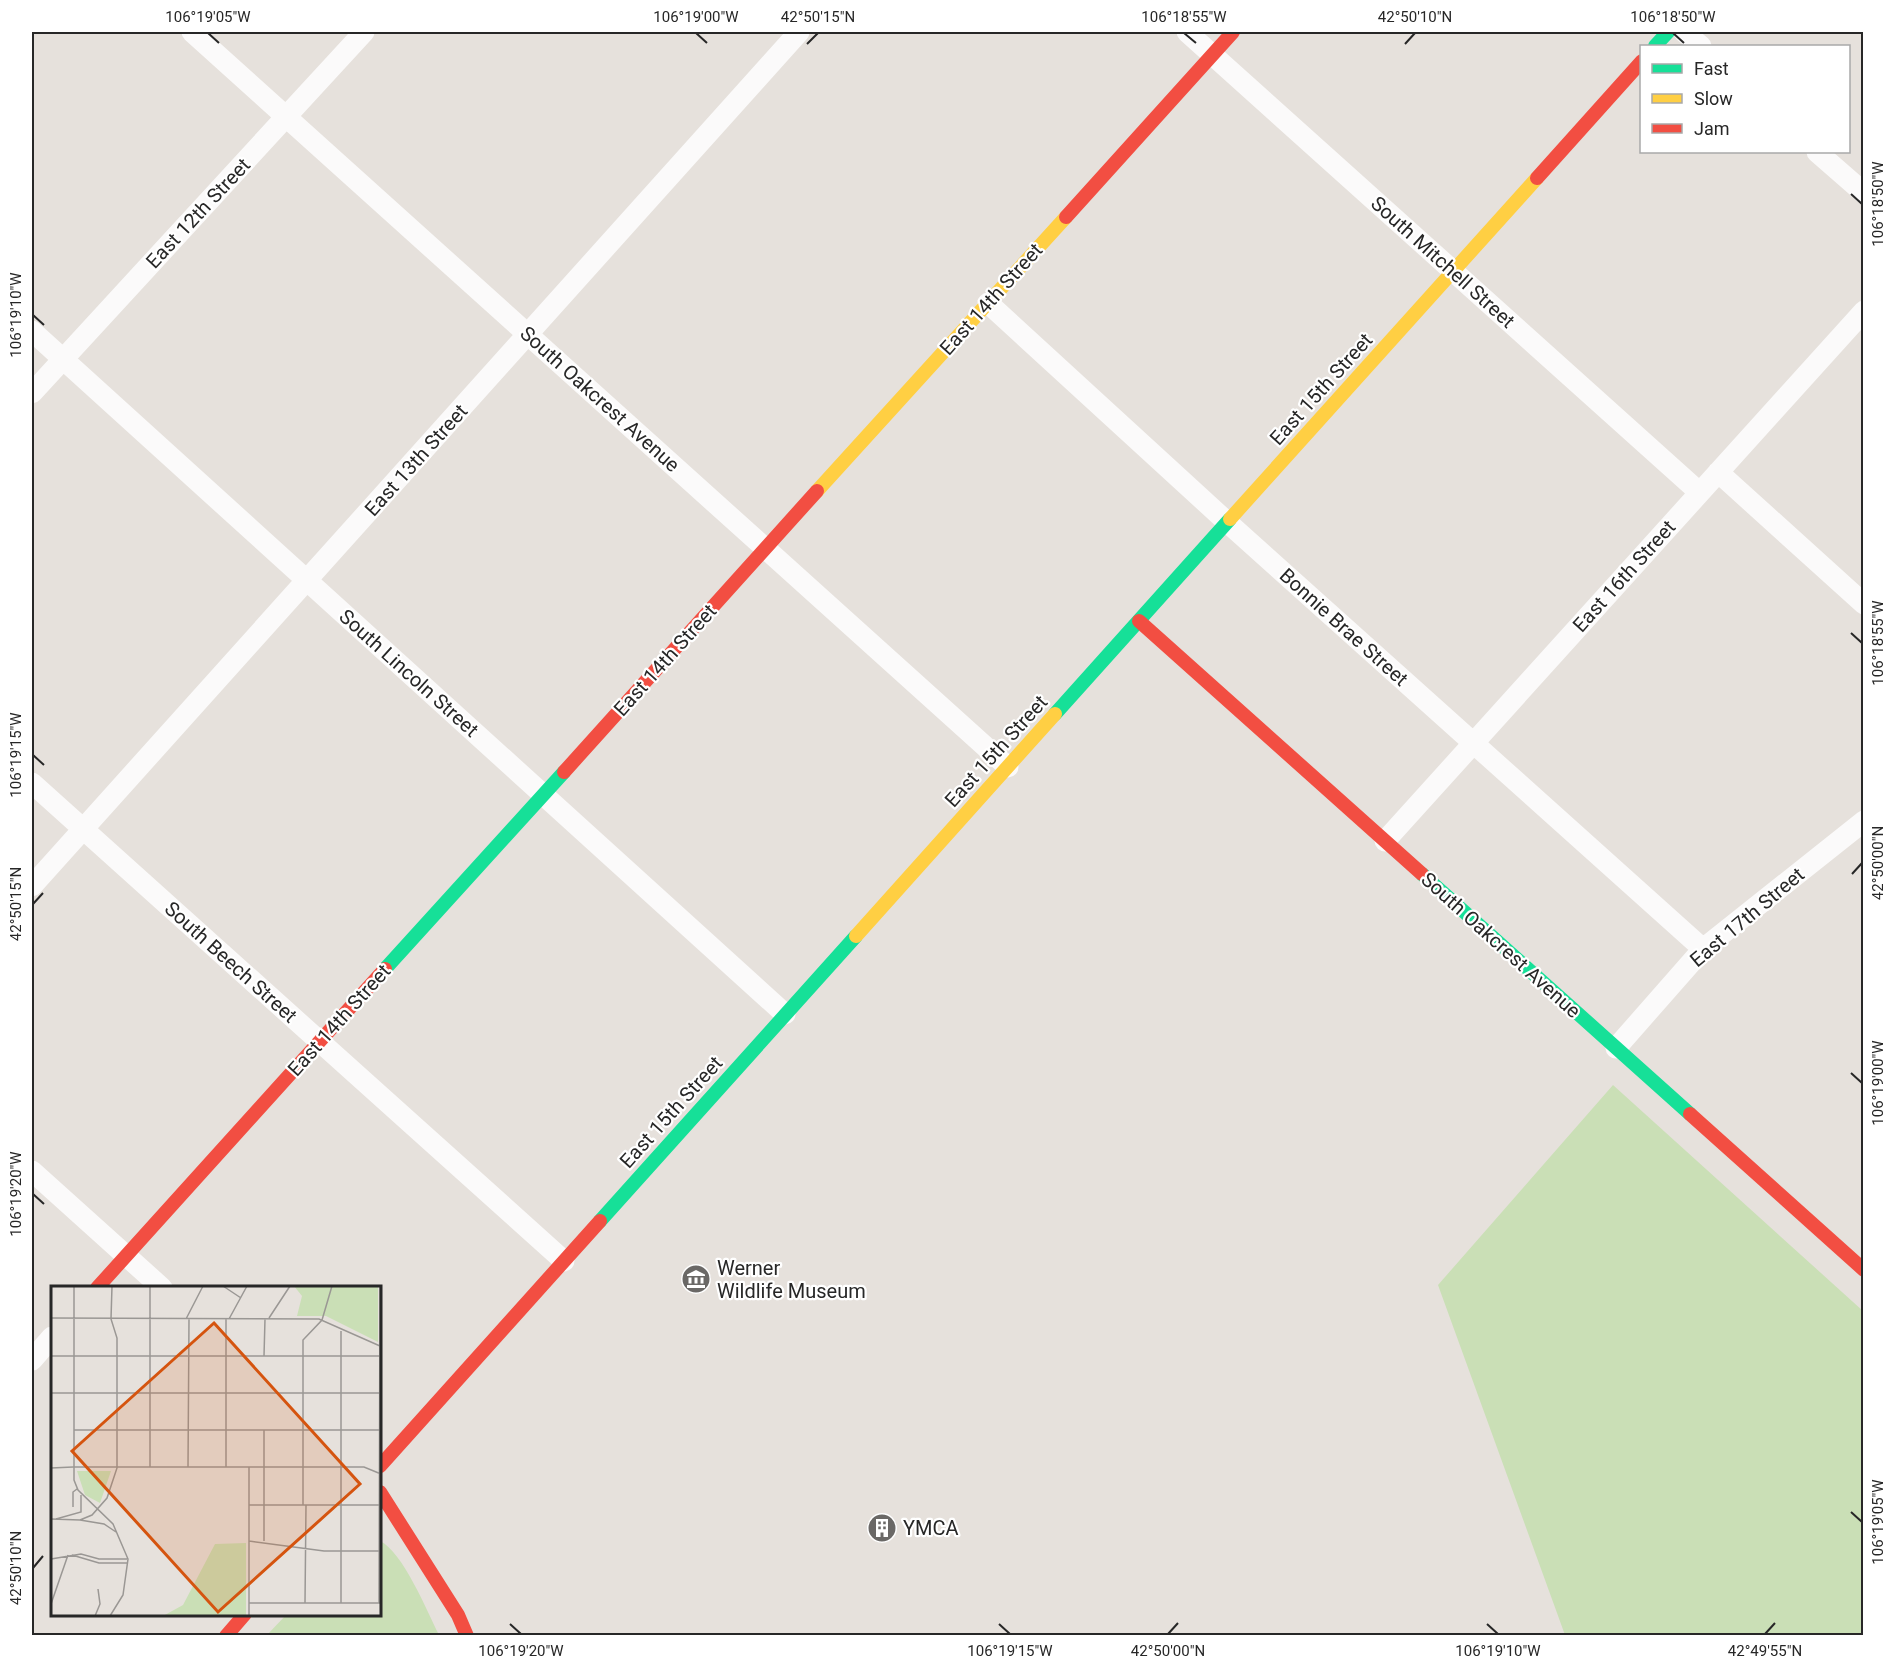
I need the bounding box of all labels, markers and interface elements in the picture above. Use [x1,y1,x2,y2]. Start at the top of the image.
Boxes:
text: 106°19'05"W [165,8,251,26]
text: 106°19'00"W [653,8,739,26]
text: 42°50'15"N [781,8,855,26]
text: 106°18'55"W [1141,8,1227,26]
text: 42°50'10"N [1378,8,1452,26]
text: 106°18'50"W [1630,8,1716,26]
legend [1640,45,1850,153]
text: Fast [1694,58,1729,79]
text: Slow [1694,88,1733,109]
text: Jam [1694,118,1730,139]
street label: East 12th Street [141,153,255,273]
text: 106°18'50"W [1869,161,1887,247]
street label: South Mitchell Street [1366,191,1520,333]
street label: East 14th Street [935,238,1047,360]
text: 106°19'10"W [7,272,25,358]
street label: South Oakcrest Avenue [515,321,685,477]
street label: East 15th Street [1265,328,1377,450]
street label: East 13th Street [360,399,472,521]
street label: East 16th Street [1568,515,1680,637]
street label: Bonnie Brae Street [1275,563,1413,691]
street label: East 14th Street [609,599,721,721]
text: 106°18'55"W [1869,600,1887,686]
street label: South Lincoln Street [334,604,484,742]
street label: East 15th Street [940,690,1052,812]
text: 106°19'15"W [7,712,25,798]
text: 42°50'00"N [1869,826,1887,900]
street label: East 17th Street [1685,862,1809,972]
text: 42°50'15"N [7,867,25,941]
street label: South Oakcrest Avenue [1416,867,1586,1023]
street label: South Beech Street [160,896,302,1028]
street label: East 14th Street [283,959,395,1081]
text: 106°19'00"W [1869,1040,1887,1126]
street label: East 15th Street [615,1051,727,1173]
text: 106°19'20"W [7,1151,25,1237]
place label: Werner Wildlife Museum [717,1256,866,1303]
museum icon: Werner Wildlife Museum [680,1263,712,1295]
inset map [51,1286,381,1616]
text: 106°19'05"W [1869,1479,1887,1565]
building icon: YMCA [866,1512,898,1544]
place label: YMCA [903,1516,959,1540]
text: 42°50'10"N [7,1531,25,1605]
text: 106°19'20"W [478,1642,564,1660]
text: 106°19'15"W [967,1642,1053,1660]
text: 42°50'00"N [1131,1642,1205,1660]
text: 106°19'10"W [1455,1642,1541,1660]
text: 42°49'55"N [1728,1642,1802,1660]

